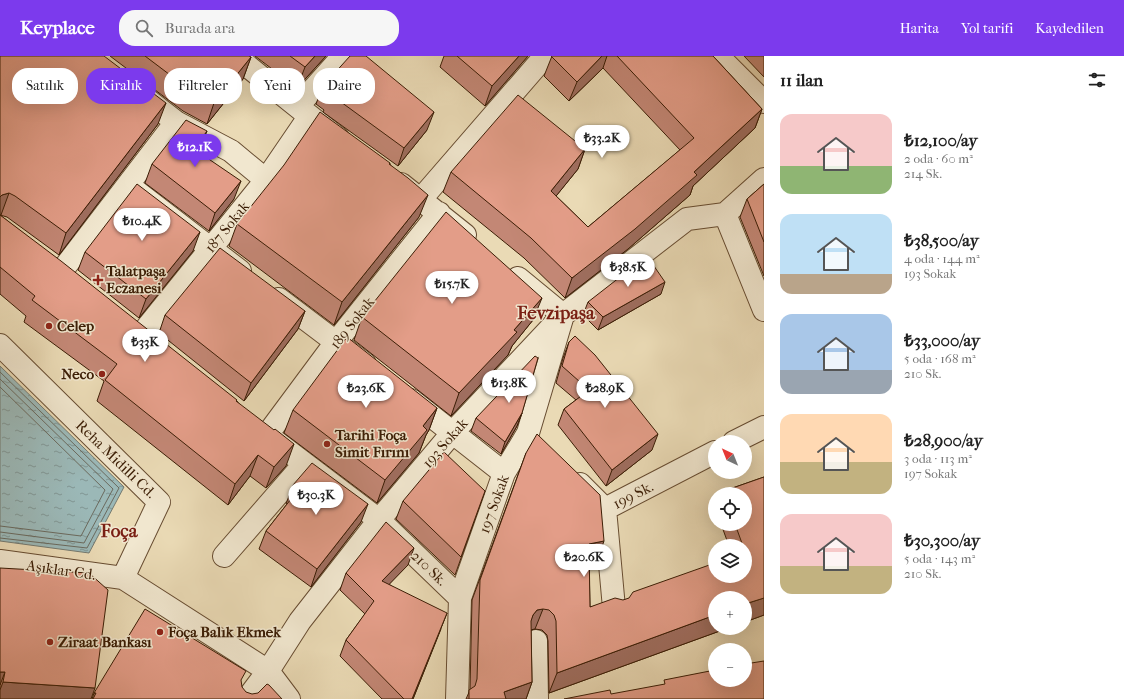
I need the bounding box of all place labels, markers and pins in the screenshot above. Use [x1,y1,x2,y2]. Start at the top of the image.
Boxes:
pin: ₺33.2K [569,125,635,159]
pin: ₺12.1K [162,134,228,168]
pin: ₺10.4K [109,208,175,242]
pin: ₺38.5K [595,254,661,288]
place label: Talatpaşa Eczanesi [105,262,167,297]
pin: ₺15.7K [419,271,485,305]
marker: Talatpaşa Eczanesi [93,275,103,285]
place label: Celep [57,317,94,335]
marker: Celep [44,321,54,331]
pin: ₺33K [121,329,169,363]
place label: Neco [61,365,94,383]
marker: Neco [97,369,107,379]
pin: ₺13.8K [476,370,542,404]
pin: ₺23.6K [333,375,399,409]
pin: ₺28.9K [572,375,638,409]
place label: Tarihi Foça Simit Fırını [334,426,410,461]
marker: Tarihi Foça Simit Fırını [322,439,332,449]
pin: ₺30.3K [283,482,349,516]
pin: ₺20.6K [551,544,617,578]
place label: Foça Balık Ekmek [167,623,282,642]
marker: Foça Balık Ekmek [155,627,165,637]
place label: Ziraat Bankası [58,633,152,651]
marker: Ziraat Bankası [45,637,55,647]

